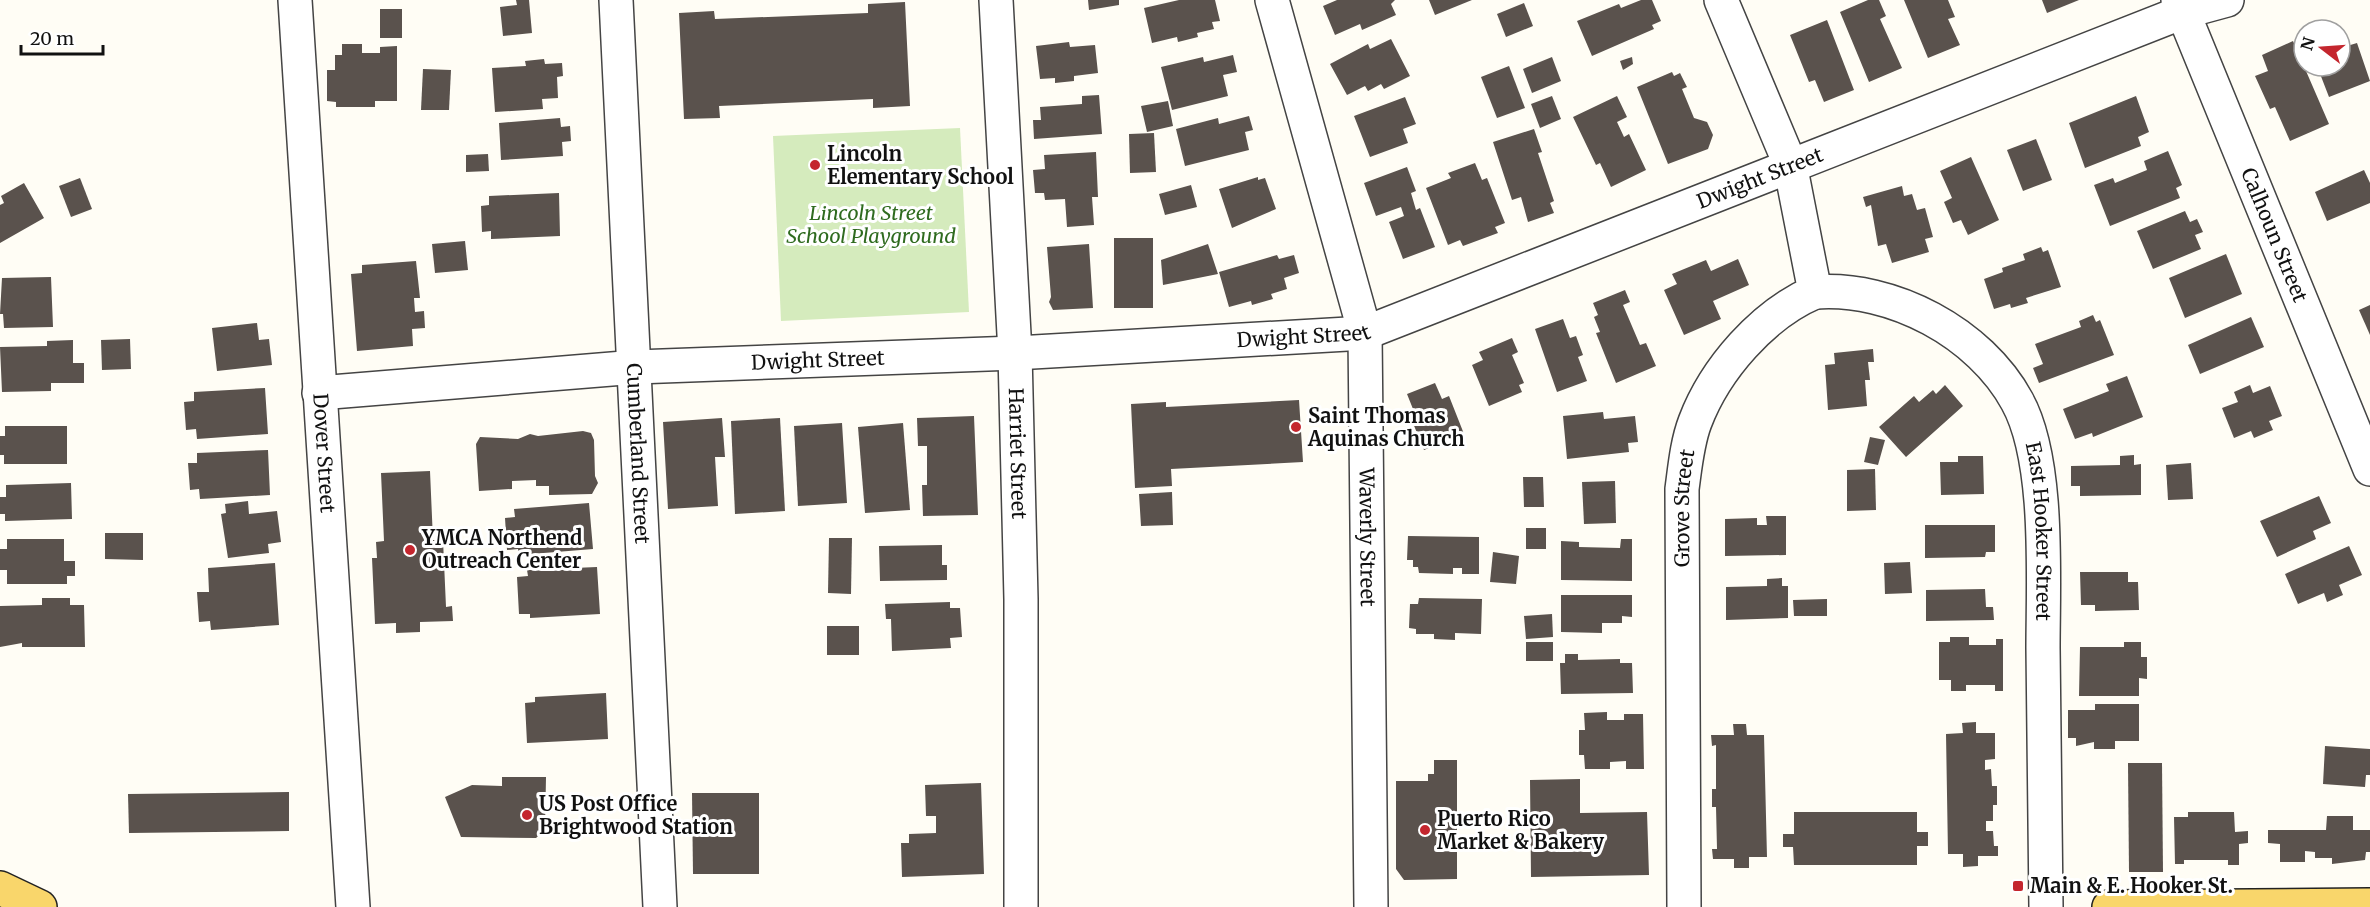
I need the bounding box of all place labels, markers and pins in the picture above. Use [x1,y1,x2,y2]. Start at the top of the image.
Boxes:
place label: Lincoln Elementary School [827,141,1014,189]
marker: Lincoln Elementary School [808,158,822,172]
place label: Saint Thomas Aquinas Church [1307,403,1465,451]
marker: Saint Thomas Aquinas Church [1289,420,1303,434]
place label: YMCA Northend Outreach Center [421,525,582,573]
marker: YMCA Northend Outreach Center [403,543,417,557]
place label: US Post Office Brightwood Station [539,791,733,839]
place label: Puerto Rico Market & Bakery [1437,806,1604,854]
marker: US Post Office Brightwood Station [520,808,534,822]
marker: Puerto Rico Market & Bakery [1418,823,1432,837]
place label: Main & E. Hooker St. [2030,873,2233,898]
marker: Main & E. Hooker St. [2011,879,2025,893]

